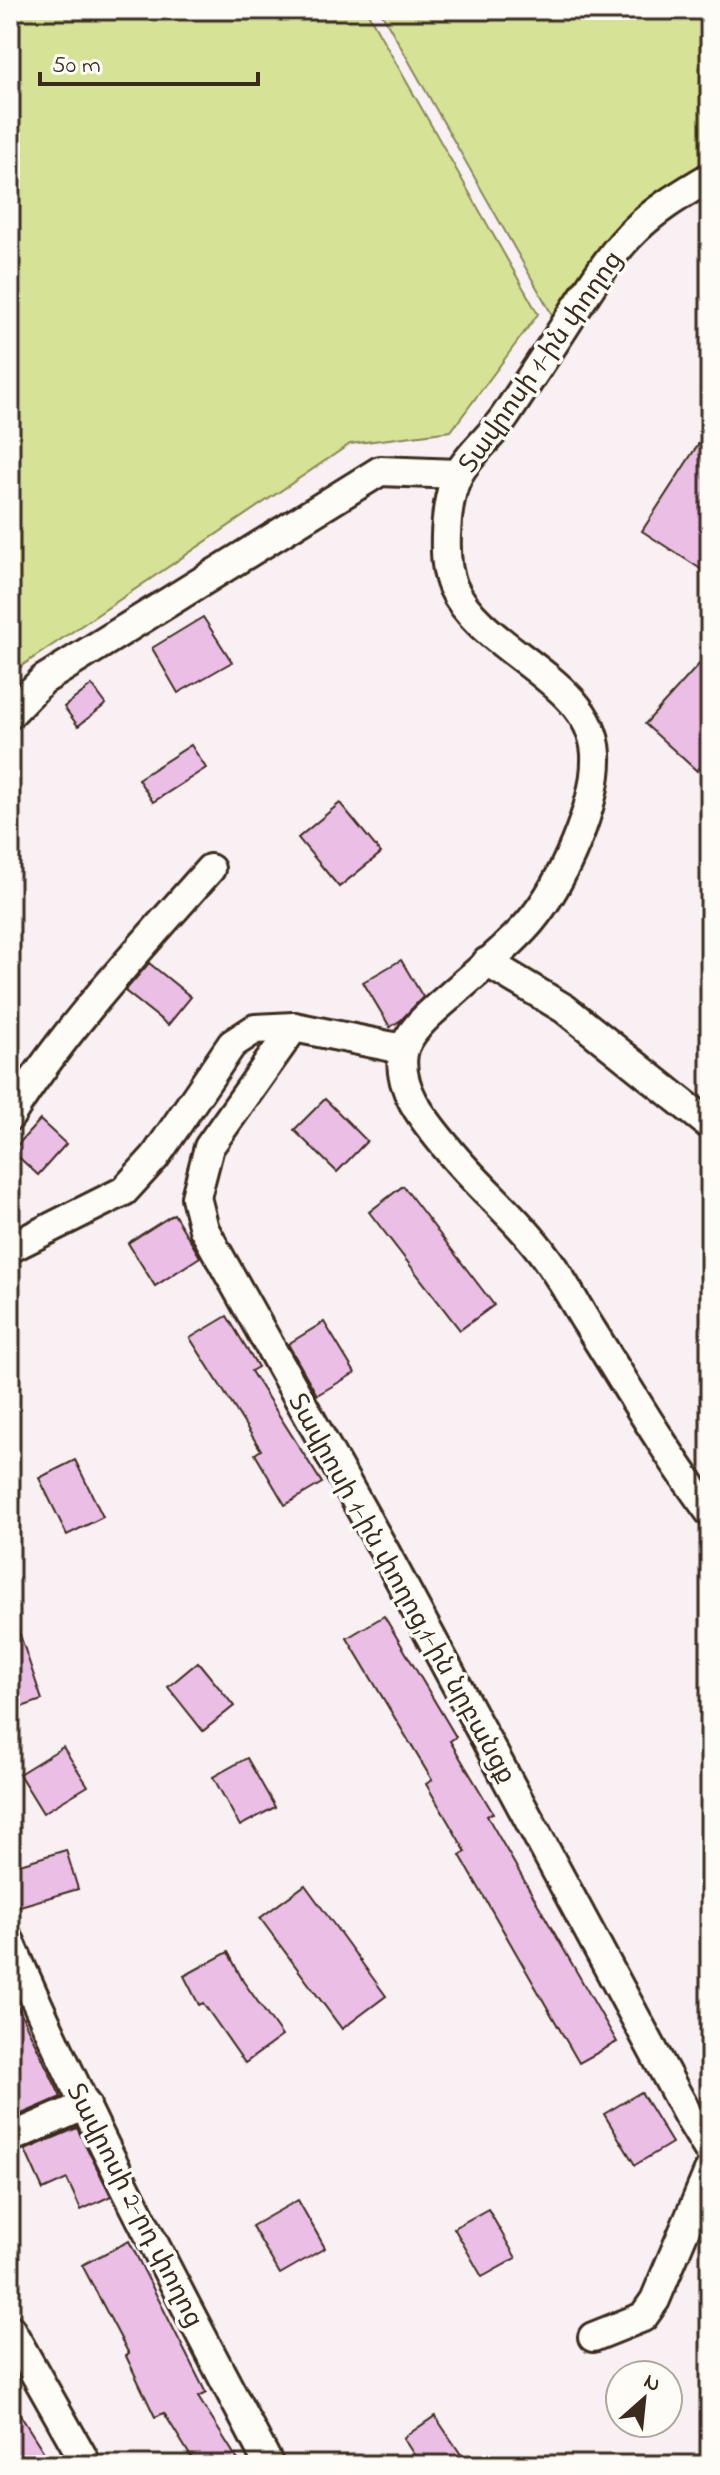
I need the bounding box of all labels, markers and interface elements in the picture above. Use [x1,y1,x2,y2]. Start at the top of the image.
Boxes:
scale bar [40,36,258,86]
text: 50 m [52,49,101,84]
street label: Տավրոսի 1-ին փողոց [451,244,634,482]
street label: Տավրոսի 1-ին փողոց,1-ին նրբանցք [277,1387,524,1791]
street label: Տավրոսի 2-րդ փողոց [55,2078,211,2335]
north arrow [604,2359,684,2439]
text: N [638,2366,666,2401]

